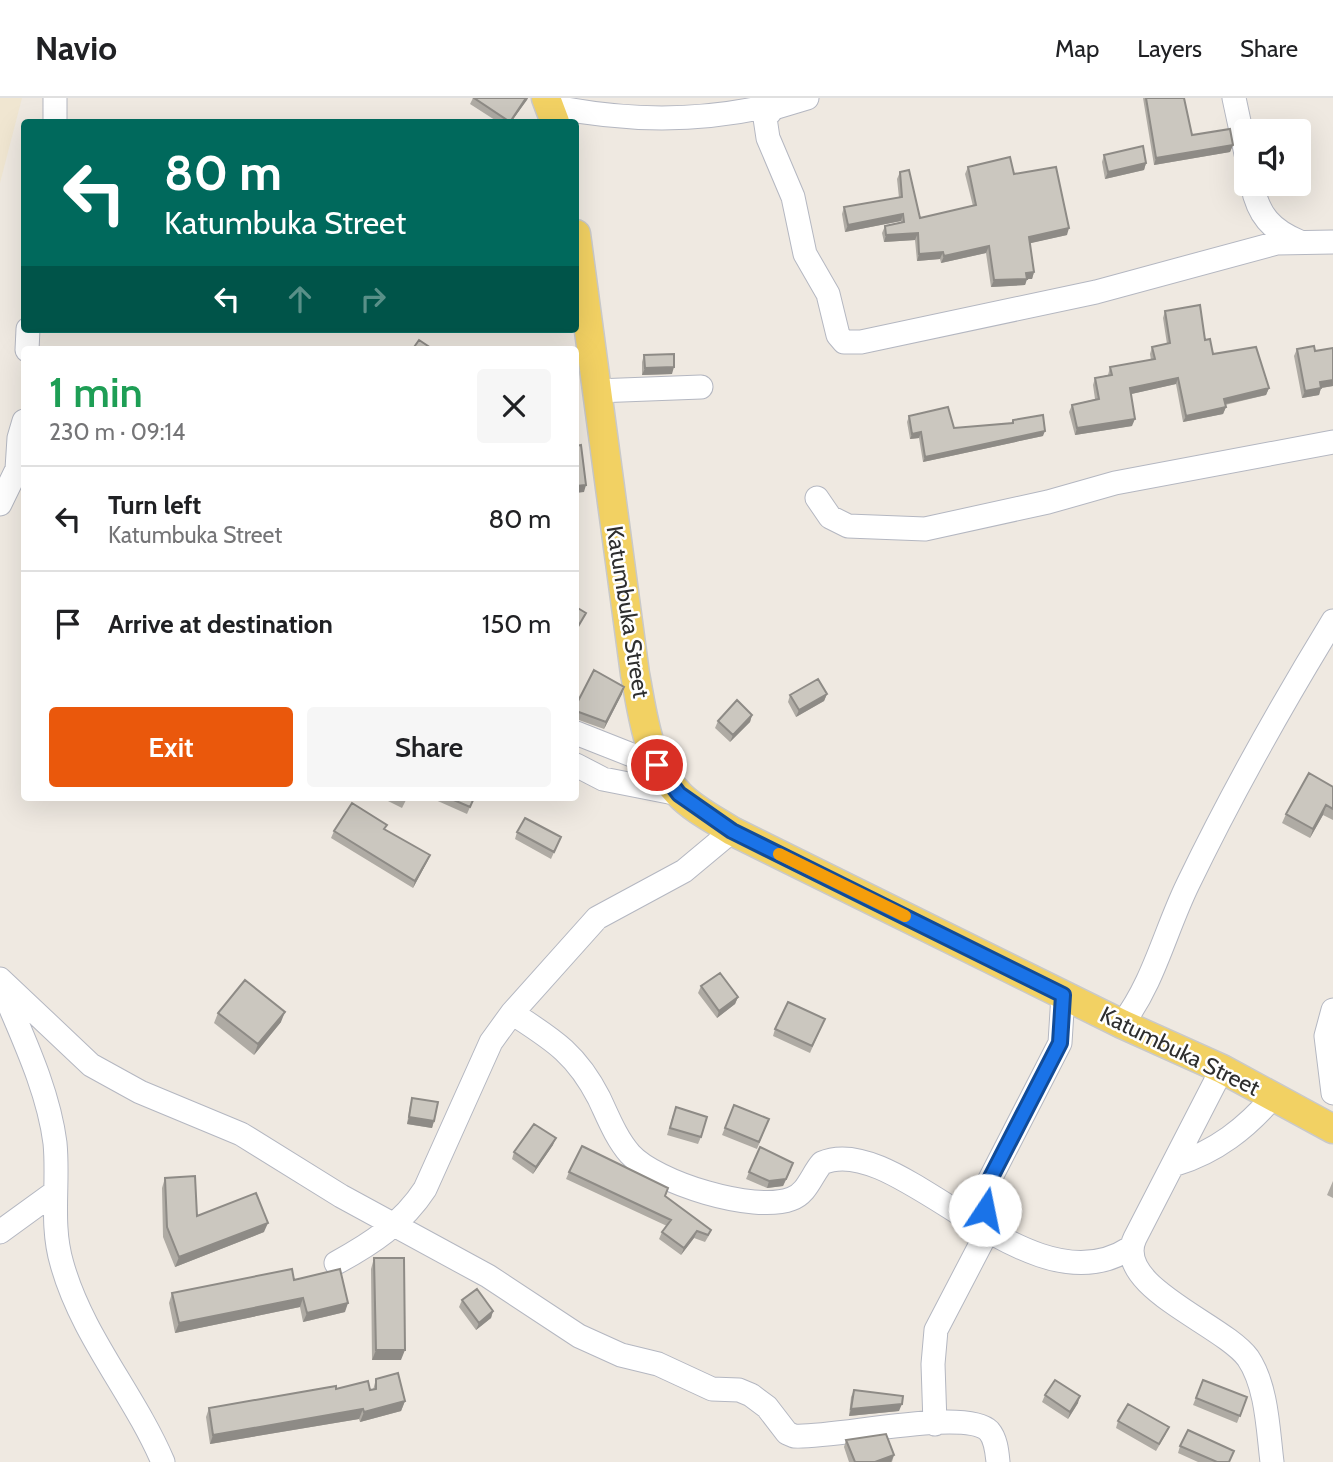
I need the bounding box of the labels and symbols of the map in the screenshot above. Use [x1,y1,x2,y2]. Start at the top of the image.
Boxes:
street label: Katumbuka Street [601,524,655,700]
pin [627,735,687,795]
street label: Katumbuka Street [1096,1000,1265,1102]
position arrow [948,1173,1022,1247]

